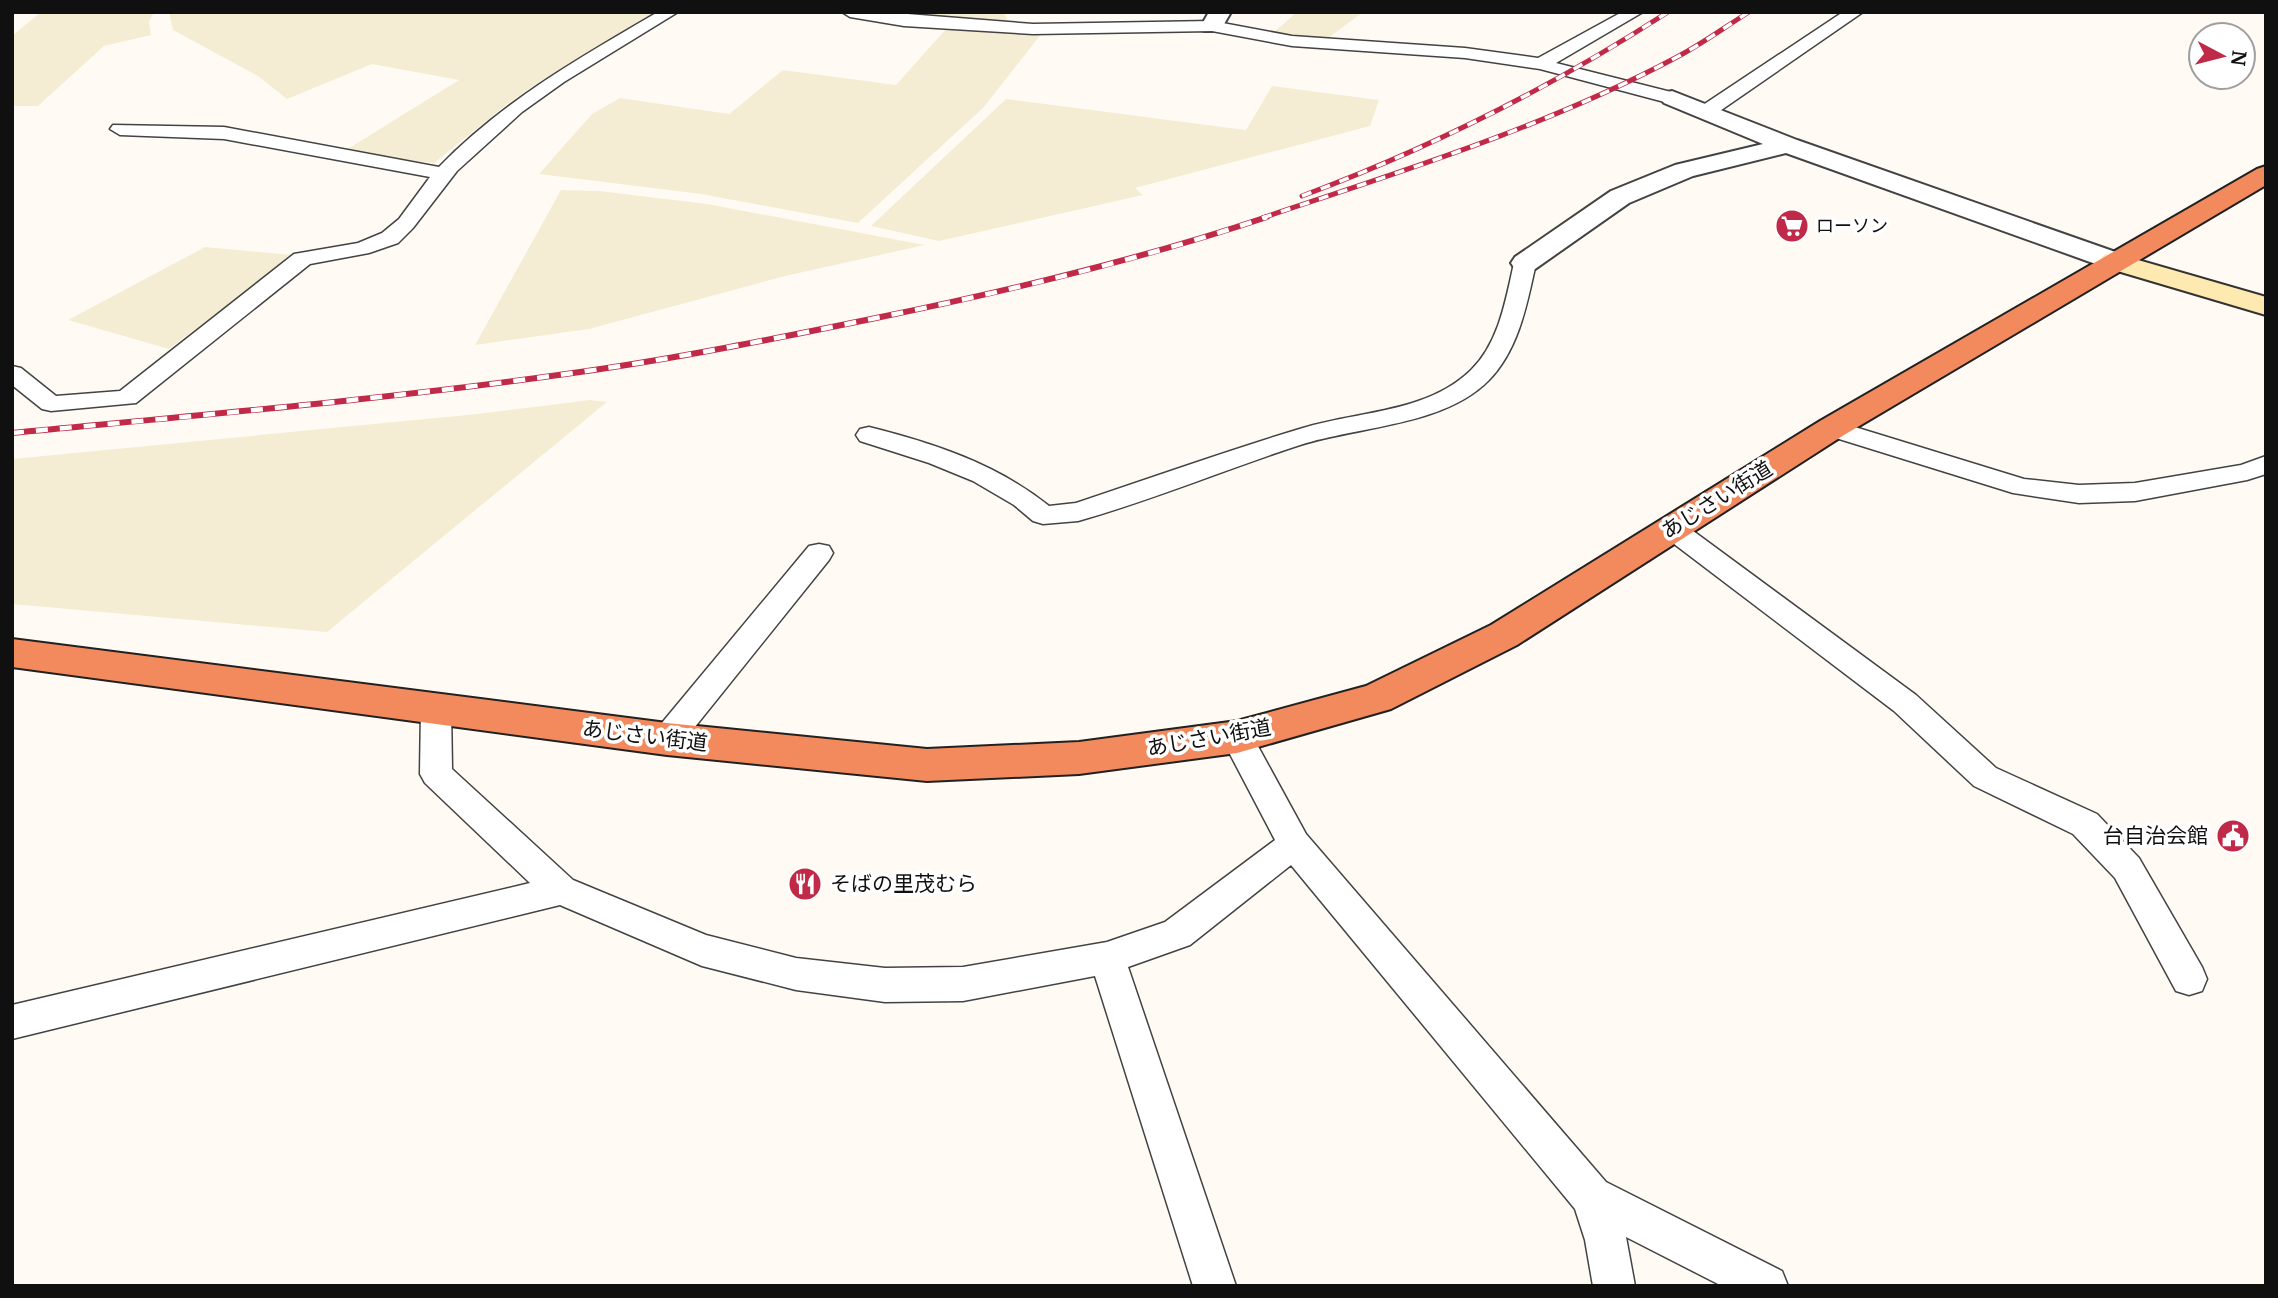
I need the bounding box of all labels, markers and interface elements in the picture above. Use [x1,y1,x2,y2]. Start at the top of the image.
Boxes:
north arrow [2187,21,2257,91]
text: N [2226,49,2252,67]
supermarket icon: ローソン [1773,207,1811,245]
place label: ローソン [1816,214,1888,237]
street label: あじさい街道 [1656,455,1777,544]
street label: あじさい街道 [1145,713,1273,762]
street label: あじさい街道 [581,714,709,757]
public building icon: 台自治会館 [2214,817,2252,855]
place label: 台自治会館 [2103,822,2208,849]
restaurant icon: そばの里茂むら [786,865,824,903]
place label: そばの里茂むら [830,870,977,897]

